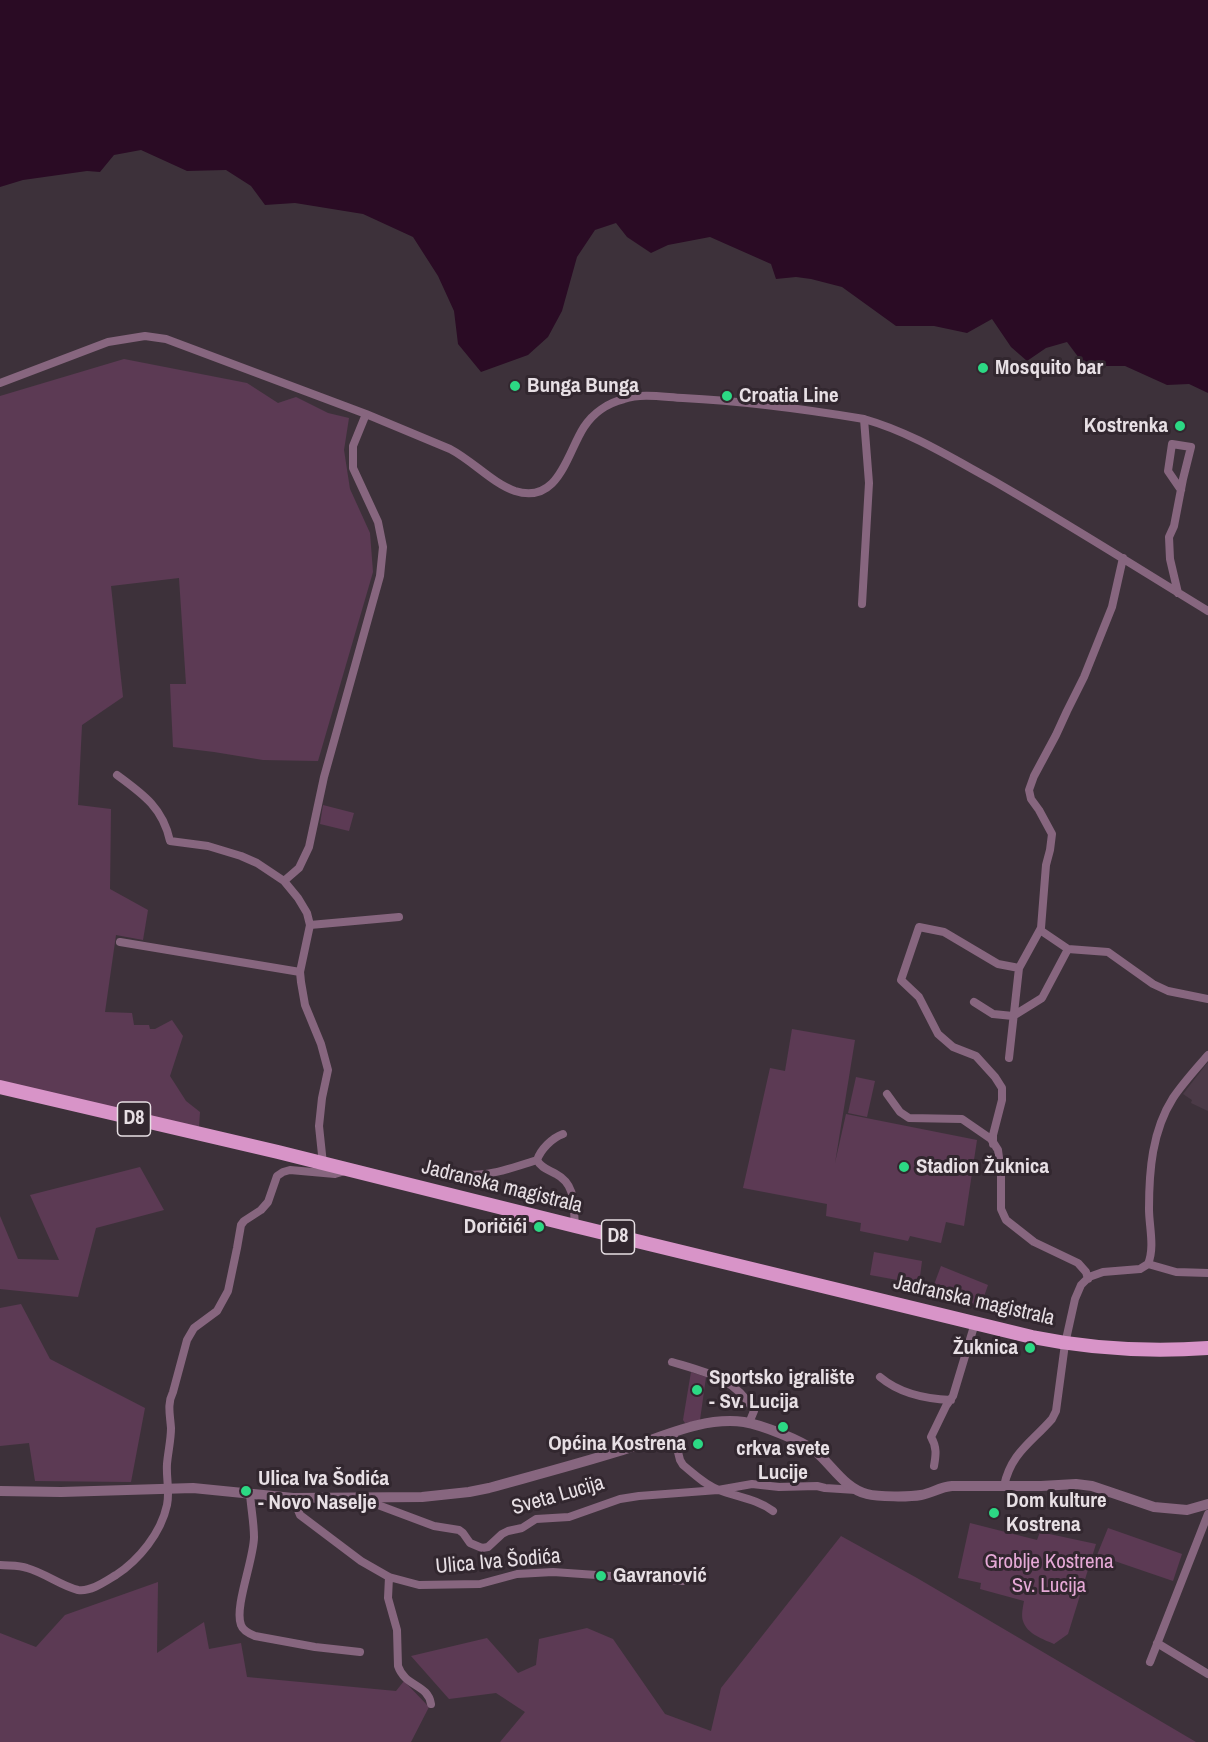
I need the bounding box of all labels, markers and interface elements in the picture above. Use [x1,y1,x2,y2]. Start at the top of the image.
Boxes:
place label: Mosquito bar [995,355,1103,381]
marker: Mosquito bar [976,361,990,375]
place label: Bunga Bunga [527,373,639,399]
marker: Bunga Bunga [508,379,522,393]
place label: Croatia Line [739,383,839,409]
marker: Croatia Line [720,389,734,403]
place label: Kostrenka [1084,413,1168,439]
marker: Kostrenka [1173,419,1187,433]
road number: D8 [118,1102,150,1136]
place label: Stadion Žuknica [916,1154,1049,1180]
street label: Jadranska magistrala [419,1155,585,1219]
marker: Stadion Žuknica [897,1160,911,1174]
place label: Doričići [464,1214,527,1240]
marker: Doričići [532,1220,546,1234]
road number: D8 [602,1220,634,1254]
street label: Jadranska magistrala [891,1270,1057,1332]
place label: Žuknica [953,1335,1018,1361]
marker: Žuknica [1023,1341,1037,1355]
place label: Sportsko igralište - Sv. Lucija [709,1365,854,1415]
marker: Sportsko igralište - Sv. Lucija [690,1383,704,1397]
marker: crkva svete Lucije [776,1420,790,1434]
place label: Općina Kostrena [548,1431,686,1457]
place label: crkva svete Lucije [736,1436,830,1486]
marker: Općina Kostrena [691,1437,705,1451]
place label: Ulica Iva Šodića - Novo Naselje [258,1466,389,1516]
street label: Sveta Lucija [509,1471,607,1521]
marker: Ulica Iva Šodića - Novo Naselje [239,1484,253,1498]
place label: Dom kulture Kostrena [1006,1488,1106,1538]
marker: Dom kulture Kostrena [987,1506,1001,1520]
street label: Ulica Iva Šodića [434,1544,562,1580]
park label: Groblje Kostrena Sv. Lucija [984,1549,1114,1599]
place label: Gavranović [613,1563,707,1589]
marker: Gavranović [594,1569,608,1583]

